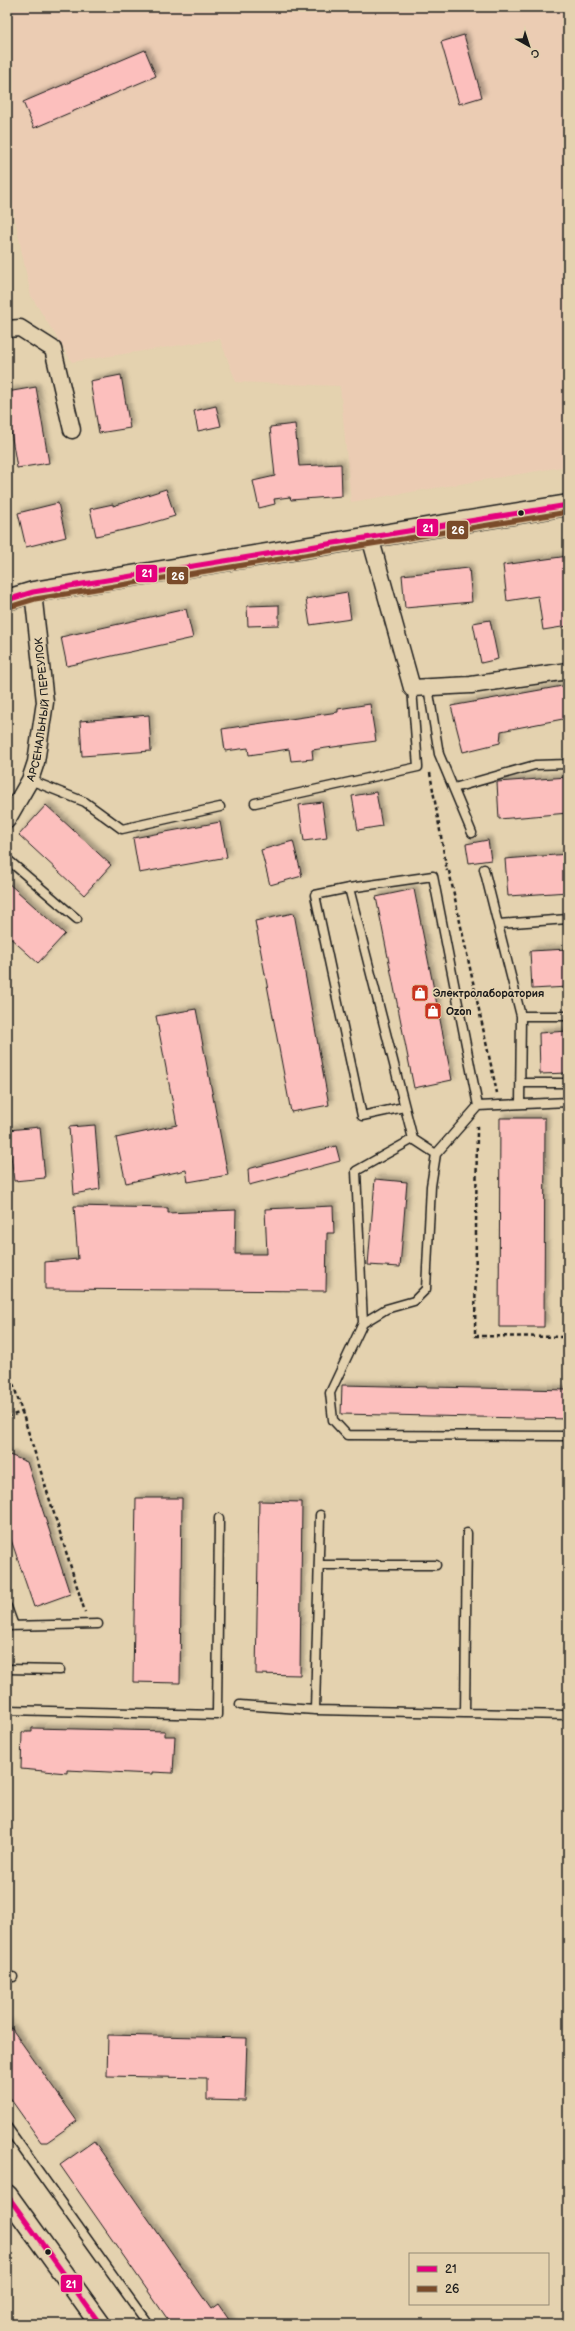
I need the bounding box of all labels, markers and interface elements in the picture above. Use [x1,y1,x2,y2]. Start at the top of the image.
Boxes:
north arrow [509,26,549,66]
text: С [528,46,542,61]
unlabelled marker [516,508,526,518]
line badge: 21 [416,518,439,537]
line badge: 26 [446,520,469,540]
text: 21 [423,522,434,535]
text: 26 [451,524,465,537]
line badge: 21 [135,564,158,583]
line badge: 26 [166,566,189,585]
text: 21 [142,567,153,580]
text: 26 [171,570,185,583]
street label: АРСЕНАЛЬНЫЙ ПЕРЕУЛОК [23,636,52,784]
shop icon: Электролаборатория [410,983,430,1003]
place label: Электролаборатория [433,987,544,1000]
shop icon: Ozon [423,1001,443,1021]
place label: Ozon [446,1005,472,1018]
unlabelled marker [43,2247,53,2257]
legend [409,2253,549,2305]
text: 21 [445,2262,457,2277]
line badge: 21 [60,2274,83,2293]
text: 21 [66,2278,77,2291]
text: 26 [445,2282,459,2297]

